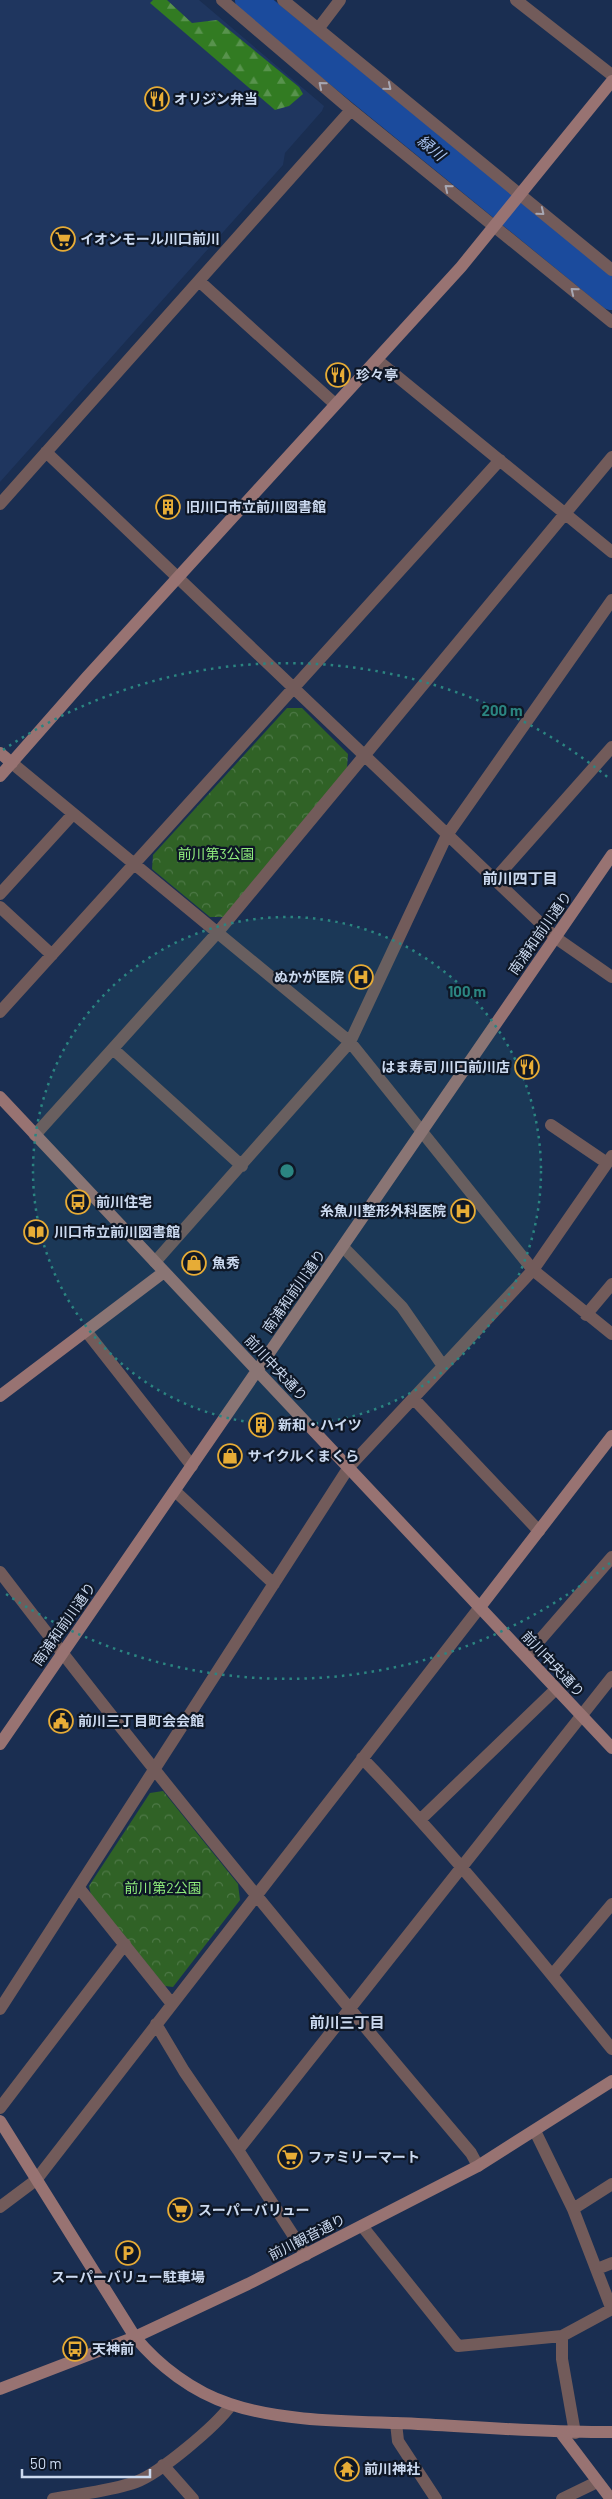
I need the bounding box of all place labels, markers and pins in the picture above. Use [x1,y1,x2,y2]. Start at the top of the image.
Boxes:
restaurant icon: オリジン弁当 [144,86,170,112]
place label: オリジン弁当 [174,90,258,107]
supermarket icon: イオンモール川口前川 [50,226,76,252]
place label: イオンモール川口前川 [80,230,220,247]
restaurant icon: 珍々亭 [325,362,351,388]
place label: 珍々亭 [356,366,398,383]
building icon: 旧川口市立前川図書館 [155,494,181,520]
place label: 旧川口市立前川図書館 [186,498,326,515]
hospital icon: ぬかが医院 [348,964,374,990]
place label: ぬかが医院 [274,968,344,985]
restaurant icon: はま寿司 川口前川店 [514,1054,540,1080]
place label: はま寿司 川口前川店 [381,1058,510,1075]
centre of rings [278,1162,296,1180]
bus stop icon: 前川住宅 [65,1189,91,1215]
place label: 前川住宅 [96,1193,152,1210]
hospital icon: 糸魚川整形外科医院 [450,1198,476,1224]
place label: 糸魚川整形外科医院 [320,1202,446,1219]
library icon: 川口市立前川図書館 [23,1219,49,1245]
place label: 川口市立前川図書館 [54,1223,180,1240]
shop icon: 魚秀 [181,1250,207,1276]
place label: 魚秀 [212,1254,240,1271]
building icon: 新和・ハイツ [248,1412,274,1438]
place label: 新和・ハイツ [278,1416,362,1433]
shop icon: サイクルくまくら [217,1443,243,1469]
place label: サイクルくまくら [248,1447,359,1464]
public building icon: 前川三丁目町会会館 [48,1708,74,1734]
place label: 前川三丁目町会会館 [78,1712,204,1729]
supermarket icon: ファミリーマート [277,2144,303,2170]
place label: ファミリーマート [308,2148,420,2165]
supermarket icon: スーパーバリュー [167,2197,193,2223]
place label: スーパーバリュー [198,2201,310,2218]
parking icon: スーパーバリュー駐車場 [115,2240,141,2266]
place label: スーパーバリュー駐車場 [51,2268,205,2285]
bus stop icon: 天神前 [62,2336,88,2362]
place label: 天神前 [92,2340,134,2357]
temple icon: 前川神社 [334,2456,360,2482]
place label: 前川神社 [364,2460,420,2477]

